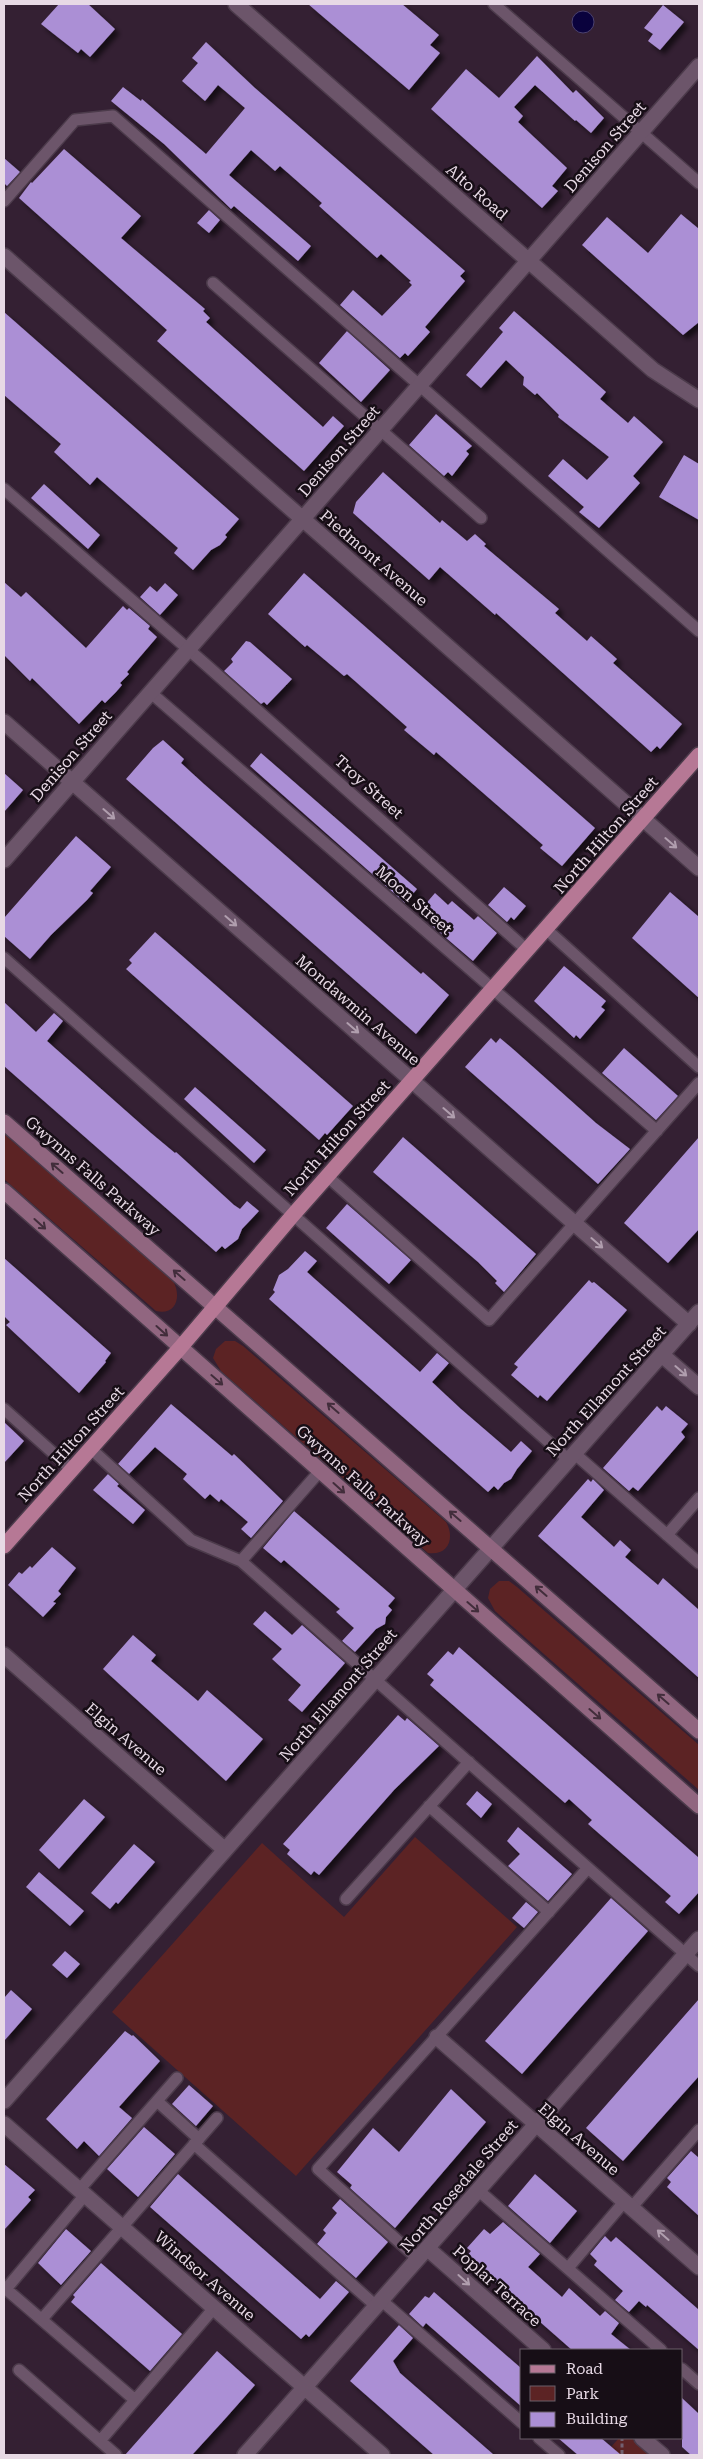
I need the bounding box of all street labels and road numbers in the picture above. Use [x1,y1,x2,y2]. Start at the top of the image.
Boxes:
street label: Denison Street [560,98,650,196]
street label: Alto Road [442,160,512,224]
street label: Denison Street [294,402,384,500]
street label: Piedmont Avenue [316,506,432,610]
street label: Denison Street [26,707,116,805]
street label: Troy Street [331,751,407,823]
street label: North Hilton Street [550,773,662,897]
street label: Moon Street [372,862,456,938]
street label: Mondawmin Avenue [292,951,424,1069]
street label: North Hilton Street [280,1076,394,1200]
street label: Gwynns Falls Parkway [22,1112,165,1240]
street label: North Ellamont Street [542,1322,670,1460]
street label: North Hilton Street [14,1382,128,1506]
street label: Gwynns Falls Parkway [293,1421,434,1551]
street label: North Ellamont Street [275,1625,401,1765]
street label: Elgin Avenue [82,1699,171,1779]
street label: Elgin Avenue [535,2099,624,2179]
street label: North Rosedale Street [396,2116,522,2256]
street label: Windsor Avenue [151,2227,259,2325]
street label: Poplar Terrace [449,2241,545,2331]

